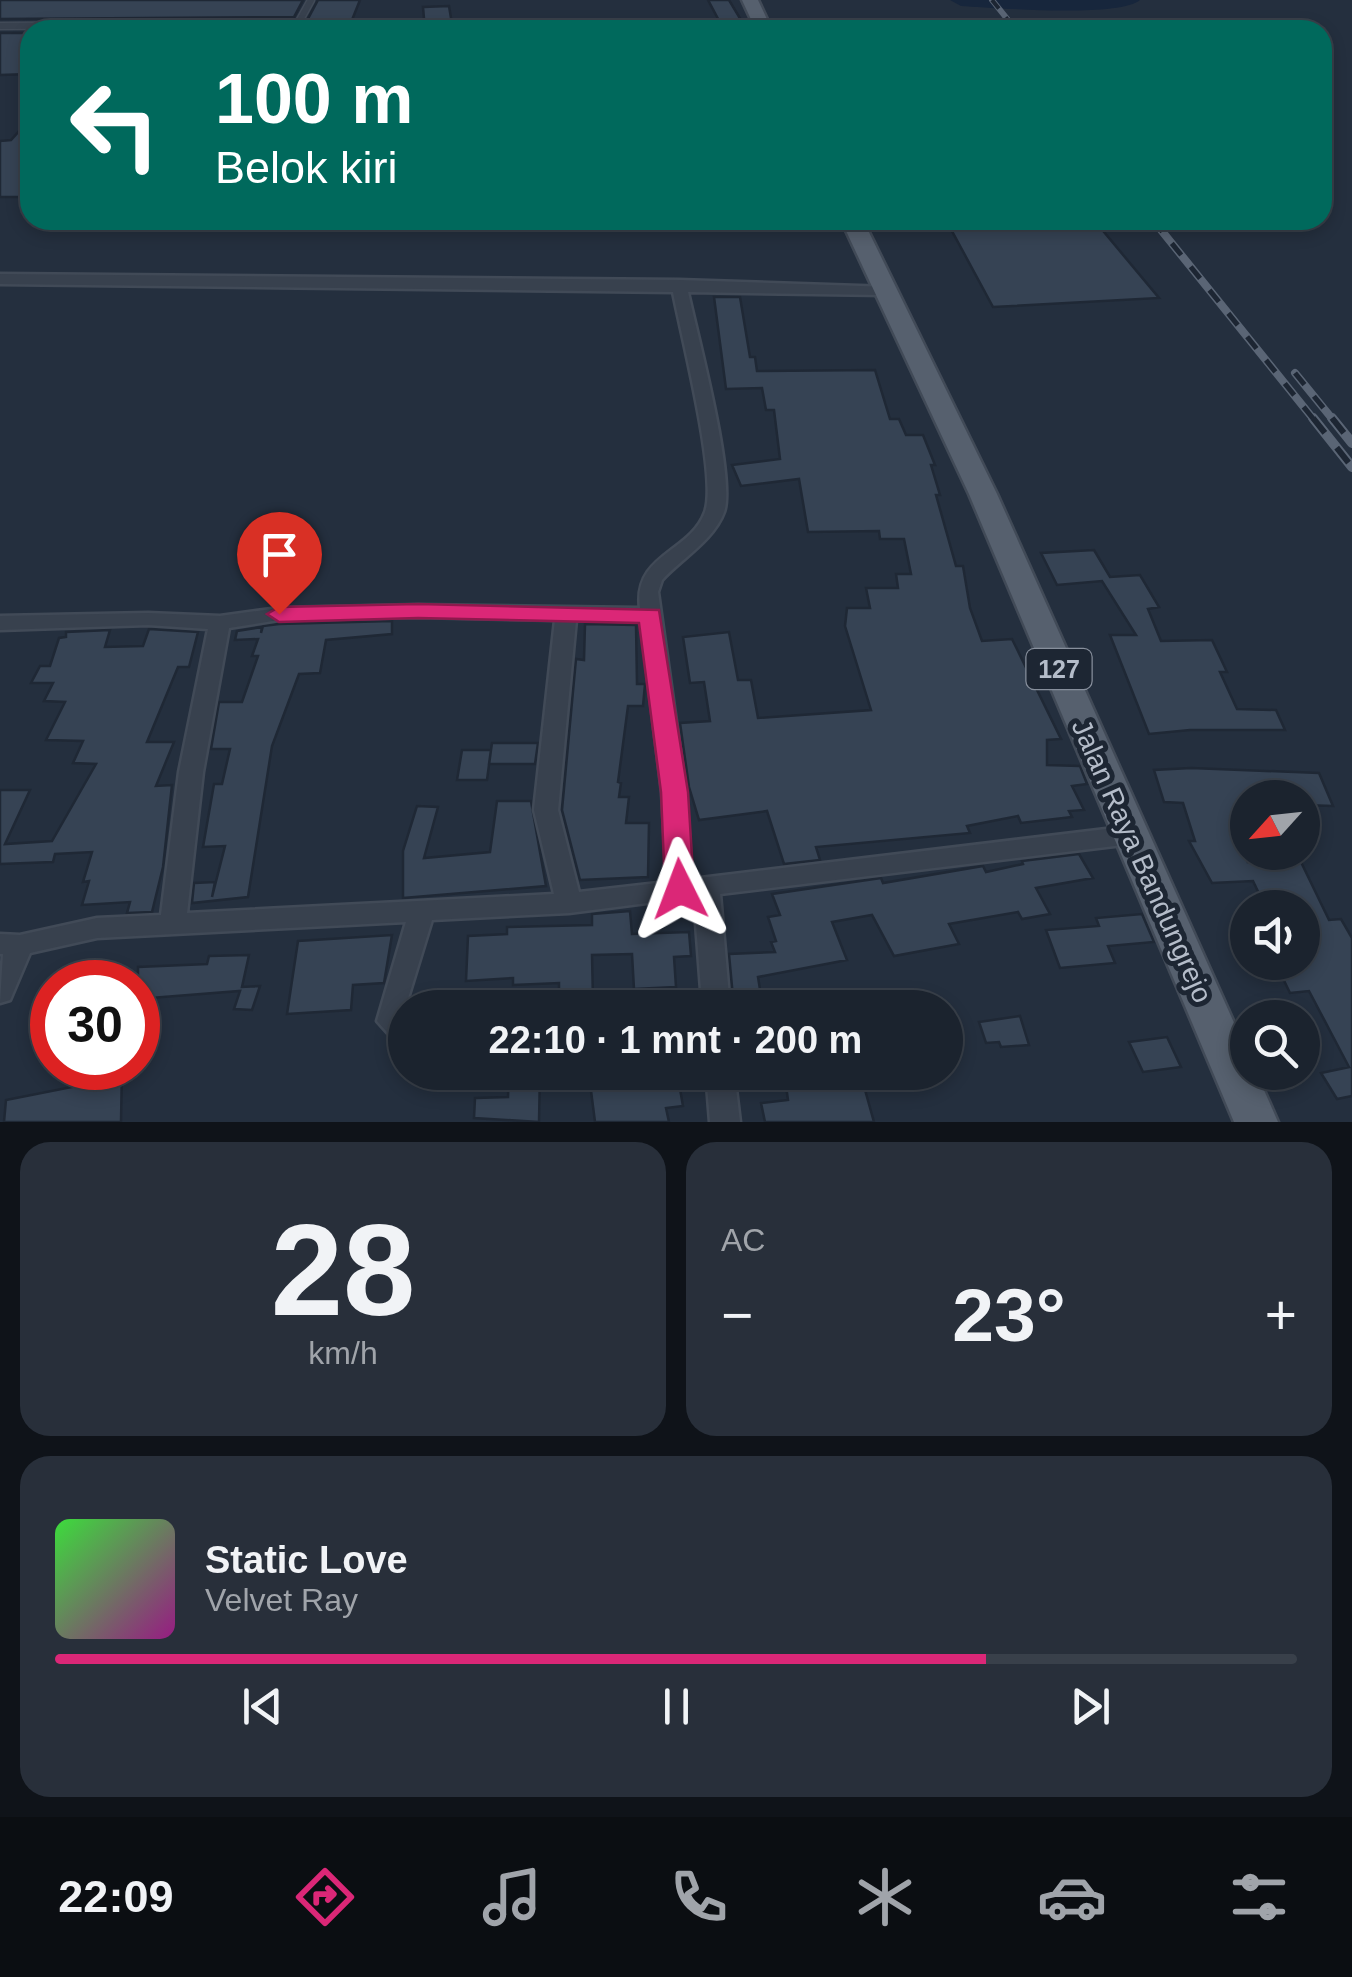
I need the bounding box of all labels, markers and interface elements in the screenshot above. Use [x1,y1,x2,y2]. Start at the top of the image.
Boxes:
icon: left [50,60,180,190]
text: 100 m [215,60,413,138]
text: Belok kiri [215,142,398,193]
pin [237,512,322,615]
icon: arrive [252,527,307,582]
road number: 127 [1026,649,1092,689]
street label: Jalan Raya Bandungrejo [1065,715,1219,1007]
north arrow [1230,780,1320,870]
map controls [1230,780,1320,1090]
position arrow [628,837,732,941]
button: sound [1230,890,1320,980]
speed limit sign: 30 [30,960,160,1090]
button: search [1230,1000,1320,1090]
text: 22:10 · 1 mnt · 200 m [489,1019,862,1061]
text: 28 [271,1197,415,1343]
text: AC [721,1222,765,1258]
text: 23° [952,1273,1066,1357]
text: − [721,1284,753,1346]
text: + [1265,1284,1297,1346]
text: km/h [308,1335,378,1371]
text: Static Love [205,1539,408,1581]
text: Velvet Ray [205,1582,358,1618]
icon: previous [235,1679,290,1734]
icon: pause [649,1679,704,1734]
icon: next [1063,1679,1118,1734]
icon: directions [290,1862,360,1932]
icon: music [477,1862,547,1932]
icon: phone [664,1862,734,1932]
icon: climate [850,1862,920,1932]
icon: car [1037,1862,1107,1932]
icon: filters [1224,1862,1294,1932]
text: 22:09 [58,1871,173,1922]

